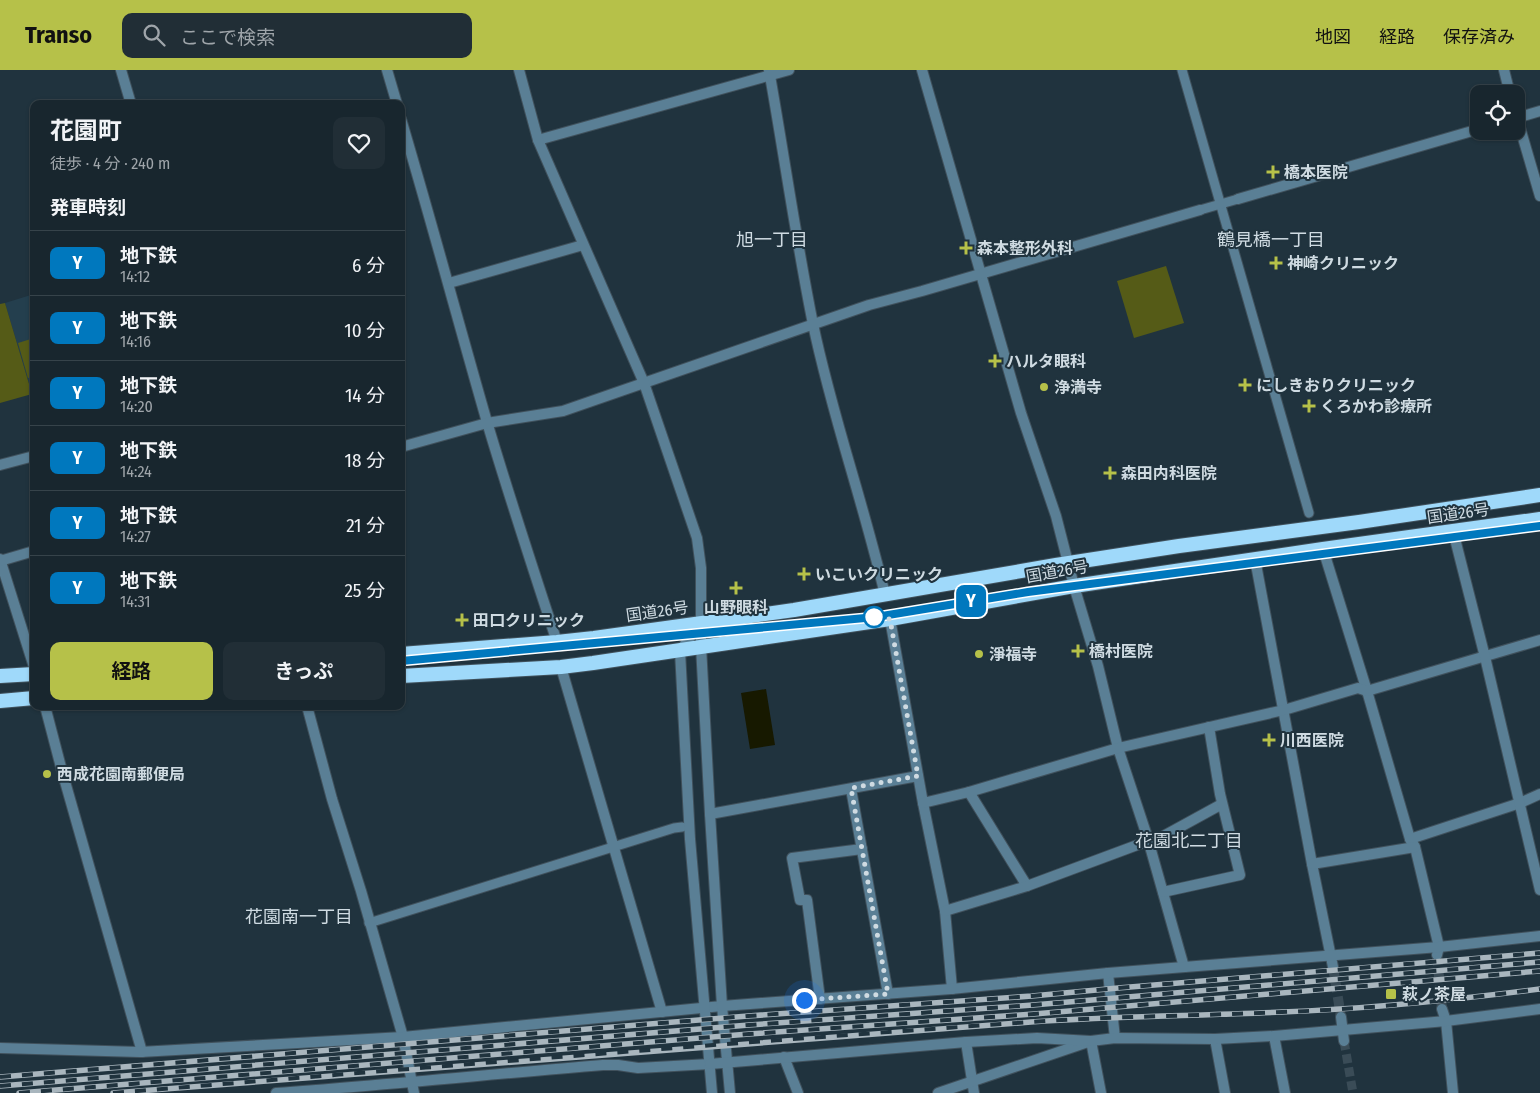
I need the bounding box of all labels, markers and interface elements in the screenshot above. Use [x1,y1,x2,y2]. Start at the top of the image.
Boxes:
search box [122,13,472,58]
text: Transo [25,21,92,49]
icon: search [140,21,168,49]
text: ここで検索 [180,26,275,49]
text: 地図 [1315,26,1351,48]
text: 経路 [1379,26,1415,48]
text: 保存済み [1443,26,1515,48]
map controls [1470,85,1525,140]
button: locate [1470,85,1525,140]
text: 花園町 [50,117,122,145]
button: heart [333,117,385,169]
text: 徒歩 · 4 分 · 240 m [50,154,170,173]
place label: 橋本医院 [1284,163,1348,182]
marker: 橋本医院 [1266,165,1280,179]
text: 発車時刻 [50,196,126,219]
district label: 旭一丁目 [736,229,808,251]
district label: 鶴見橋一丁目 [1217,229,1325,251]
place label: 森本整形外科 [977,239,1073,258]
marker: 森本整形外科 [959,241,973,255]
text: 地下鉄 [120,244,177,267]
text: Y [73,252,82,274]
text: 6 分 [352,254,385,277]
place label: 神崎クリニック [1287,254,1399,273]
marker: 神崎クリニック [1269,256,1283,270]
text: 14:12 [120,267,150,286]
text: 地下鉄 [120,309,177,332]
text: Y [73,317,82,339]
text: 10 分 [344,319,385,342]
text: 14:16 [120,332,151,351]
place label: ハルタ眼科 [1006,352,1086,371]
marker: ハルタ眼科 [988,354,1002,368]
text: 地下鉄 [120,374,177,397]
place label: にしきおりクリニック [1256,376,1416,395]
place label: 浄満寺 [1054,378,1102,397]
marker: にしきおりクリニック [1238,378,1252,392]
marker: 浄満寺 [1038,381,1050,393]
text: Y [73,382,82,404]
text: 14 分 [345,384,385,407]
text: 14:20 [120,397,153,416]
place label: くろかわ診療所 [1320,397,1432,416]
marker: くろかわ診療所 [1302,399,1316,413]
text: 地下鉄 [120,439,177,462]
text: Y [73,447,82,469]
text: 18 分 [345,449,385,472]
text: 14:24 [120,462,152,481]
place label: 森田内科医院 [1121,464,1217,483]
marker: 森田内科医院 [1103,466,1117,480]
street label: 国道26号 [1426,500,1491,527]
text: 地下鉄 [120,504,177,527]
text: Y [73,512,82,534]
text: 21 分 [346,514,385,537]
text: 14:27 [120,527,151,546]
street label: 国道26号 [1024,557,1090,586]
place label: いこいクリニック [815,565,943,584]
marker: いこいクリニック [797,567,811,581]
text: 地下鉄 [120,569,177,592]
text: Y [73,577,82,599]
text: 25 分 [344,579,385,602]
marker: 山野眼科 [729,581,743,595]
line badge: Y [955,585,987,617]
text: Y [966,590,976,612]
text: 14:31 [120,592,151,611]
street label: 国道26号 [625,598,690,625]
place label: 山野眼科 [704,598,768,617]
unlabelled marker [863,606,885,628]
place label: 田口クリニック [473,611,585,630]
marker: 田口クリニック [455,613,469,627]
button: 経路 [50,642,213,700]
button: きっぷ [223,642,385,700]
place label: 橋村医院 [1089,642,1153,661]
marker: 橋村医院 [1071,644,1085,658]
place label: 淨福寺 [989,645,1037,664]
marker: 淨福寺 [973,648,985,660]
place label: 川西医院 [1280,731,1344,750]
marker: 川西医院 [1262,733,1276,747]
place label: 西成花園南郵便局 [57,765,185,784]
marker: 西成花園南郵便局 [41,768,53,780]
district label: 花園北二丁目 [1135,830,1243,852]
district label: 花園南一丁目 [245,906,353,928]
place label: 萩ノ茶屋 [1402,985,1466,1004]
marker: 萩ノ茶屋 [1384,987,1398,1001]
your location [792,988,817,1013]

